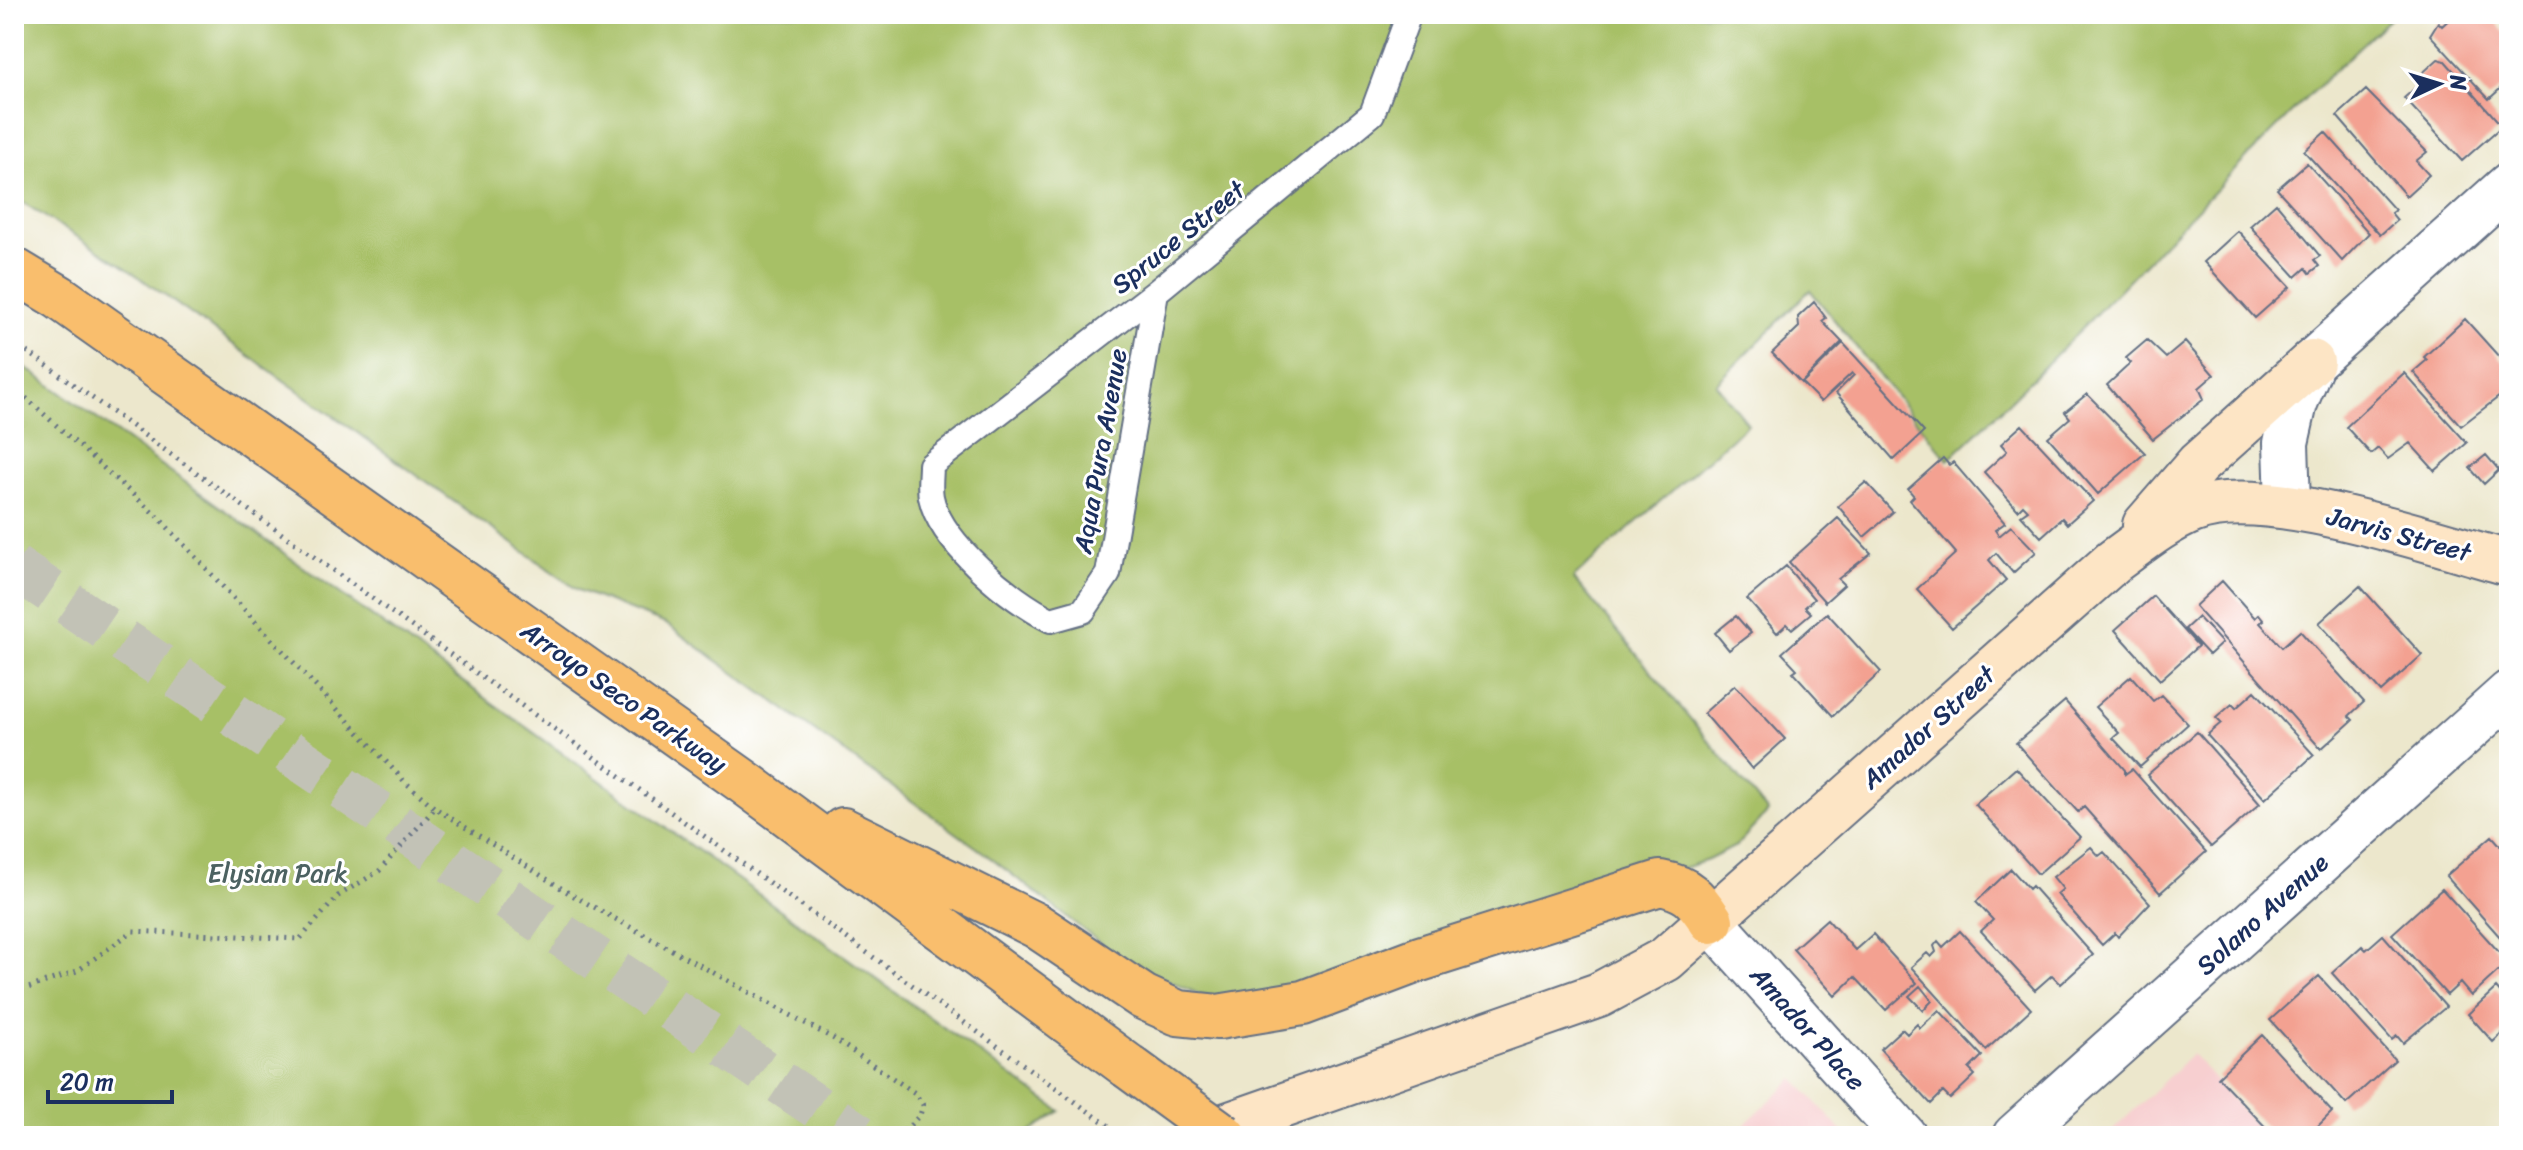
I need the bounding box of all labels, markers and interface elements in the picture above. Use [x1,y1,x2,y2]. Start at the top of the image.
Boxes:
north arrow [2399,44,2479,124]
text: N [2438,73,2478,92]
street label: Spruce Street [1100,167,1257,306]
street label: Aqua Pura Avenue [1059,345,1141,558]
street label: Jarvis Street [2321,492,2478,576]
street label: Arroyo Seco Parkway [510,608,738,786]
street label: Amador Street [1849,652,2007,801]
street label: Solano Avenue [2185,841,2340,987]
park label: Elysian Park [208,850,348,896]
street label: Amador Place [1738,954,1878,1102]
scale bar [48,1054,172,1104]
text: 20 m [60,1061,114,1103]

